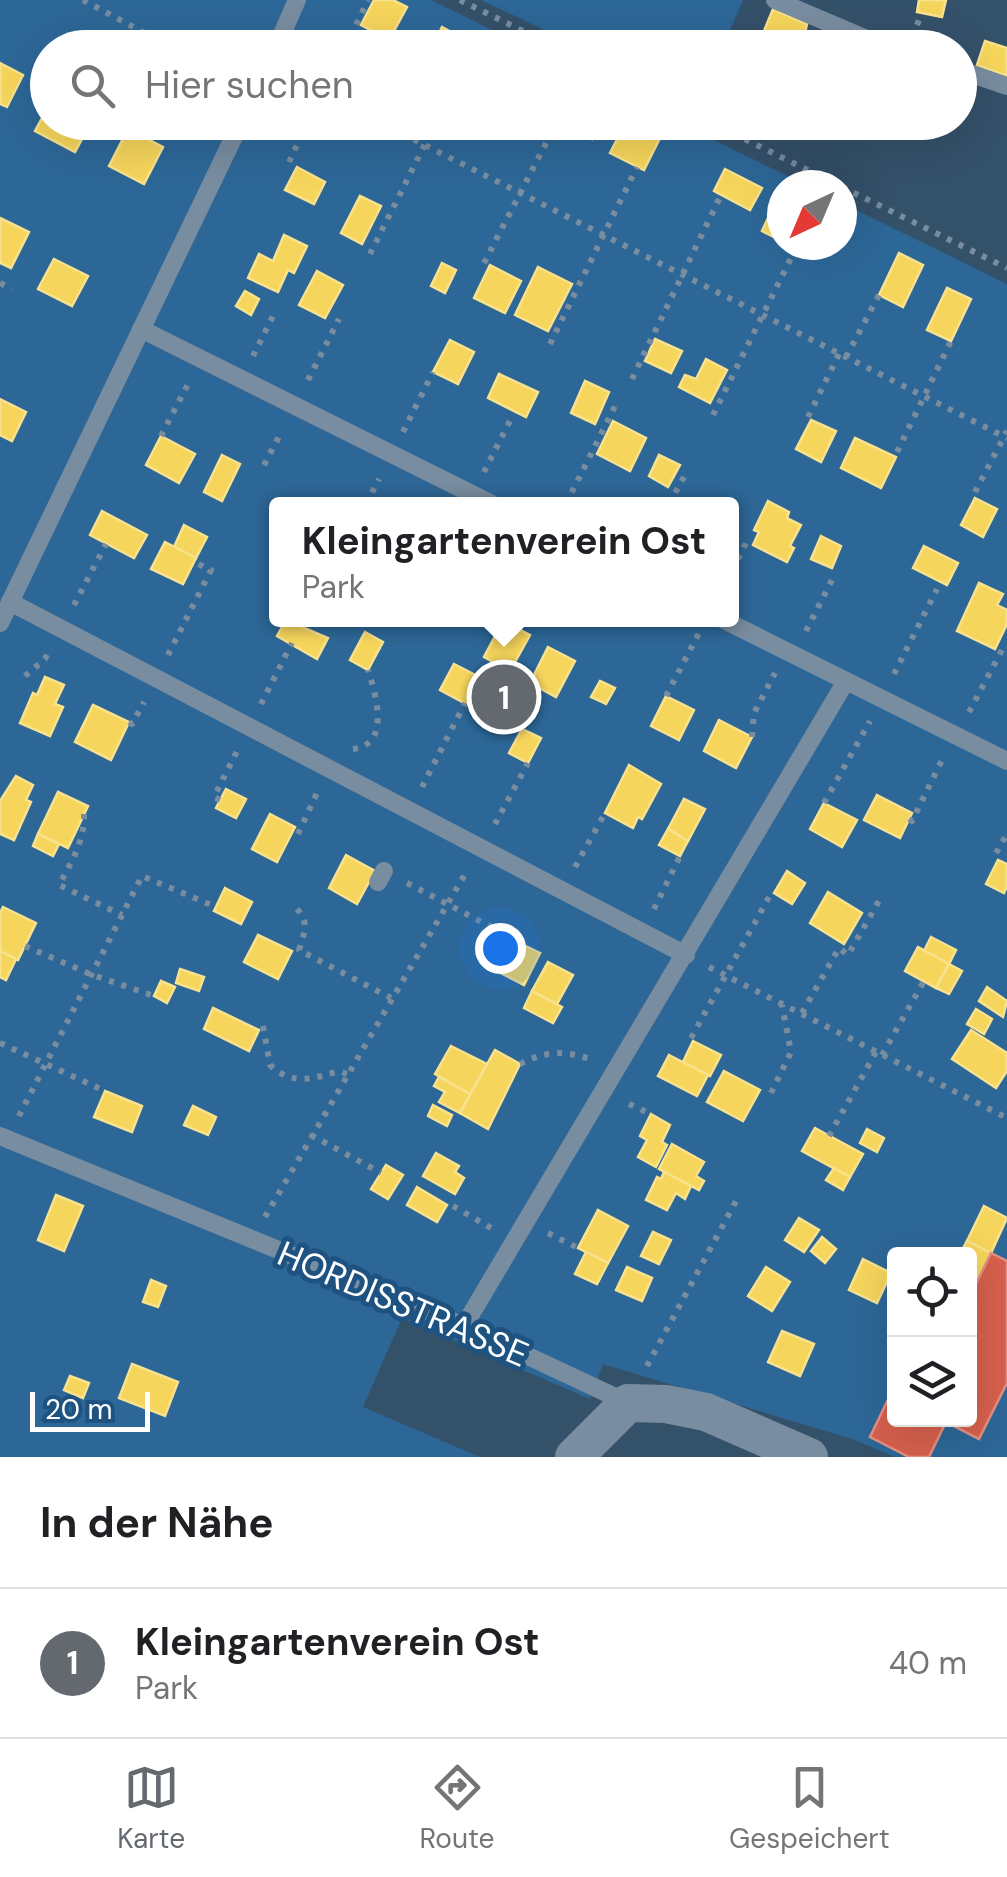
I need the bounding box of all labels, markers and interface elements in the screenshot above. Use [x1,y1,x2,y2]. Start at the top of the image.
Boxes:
search box [30,30,977,140]
icon: search [65,58,120,113]
text: Hier suchen [145,60,354,110]
north arrow [767,170,857,260]
popup [269,497,739,627]
text: Kleingartenverein Ost [302,516,706,566]
text: Park [302,566,365,608]
pin: 1 [472,660,536,734]
your location [475,923,526,974]
street label: HORDISSTRASSE [271,1230,535,1378]
map controls [887,1247,977,1427]
button: locate [887,1247,977,1337]
button: layers [887,1337,977,1427]
scale bar [30,1387,150,1432]
text: 20 m [45,1391,112,1428]
text: In der Nähe [40,1495,274,1550]
text: Kleingartenverein Ost [135,1617,540,1667]
text: 1 [67,1642,78,1684]
text: 40 m [889,1642,967,1684]
text: Park [135,1667,198,1709]
tab: Karte [117,1760,185,1857]
tab: Route [420,1760,495,1857]
tab: Gespeichert [729,1760,890,1857]

